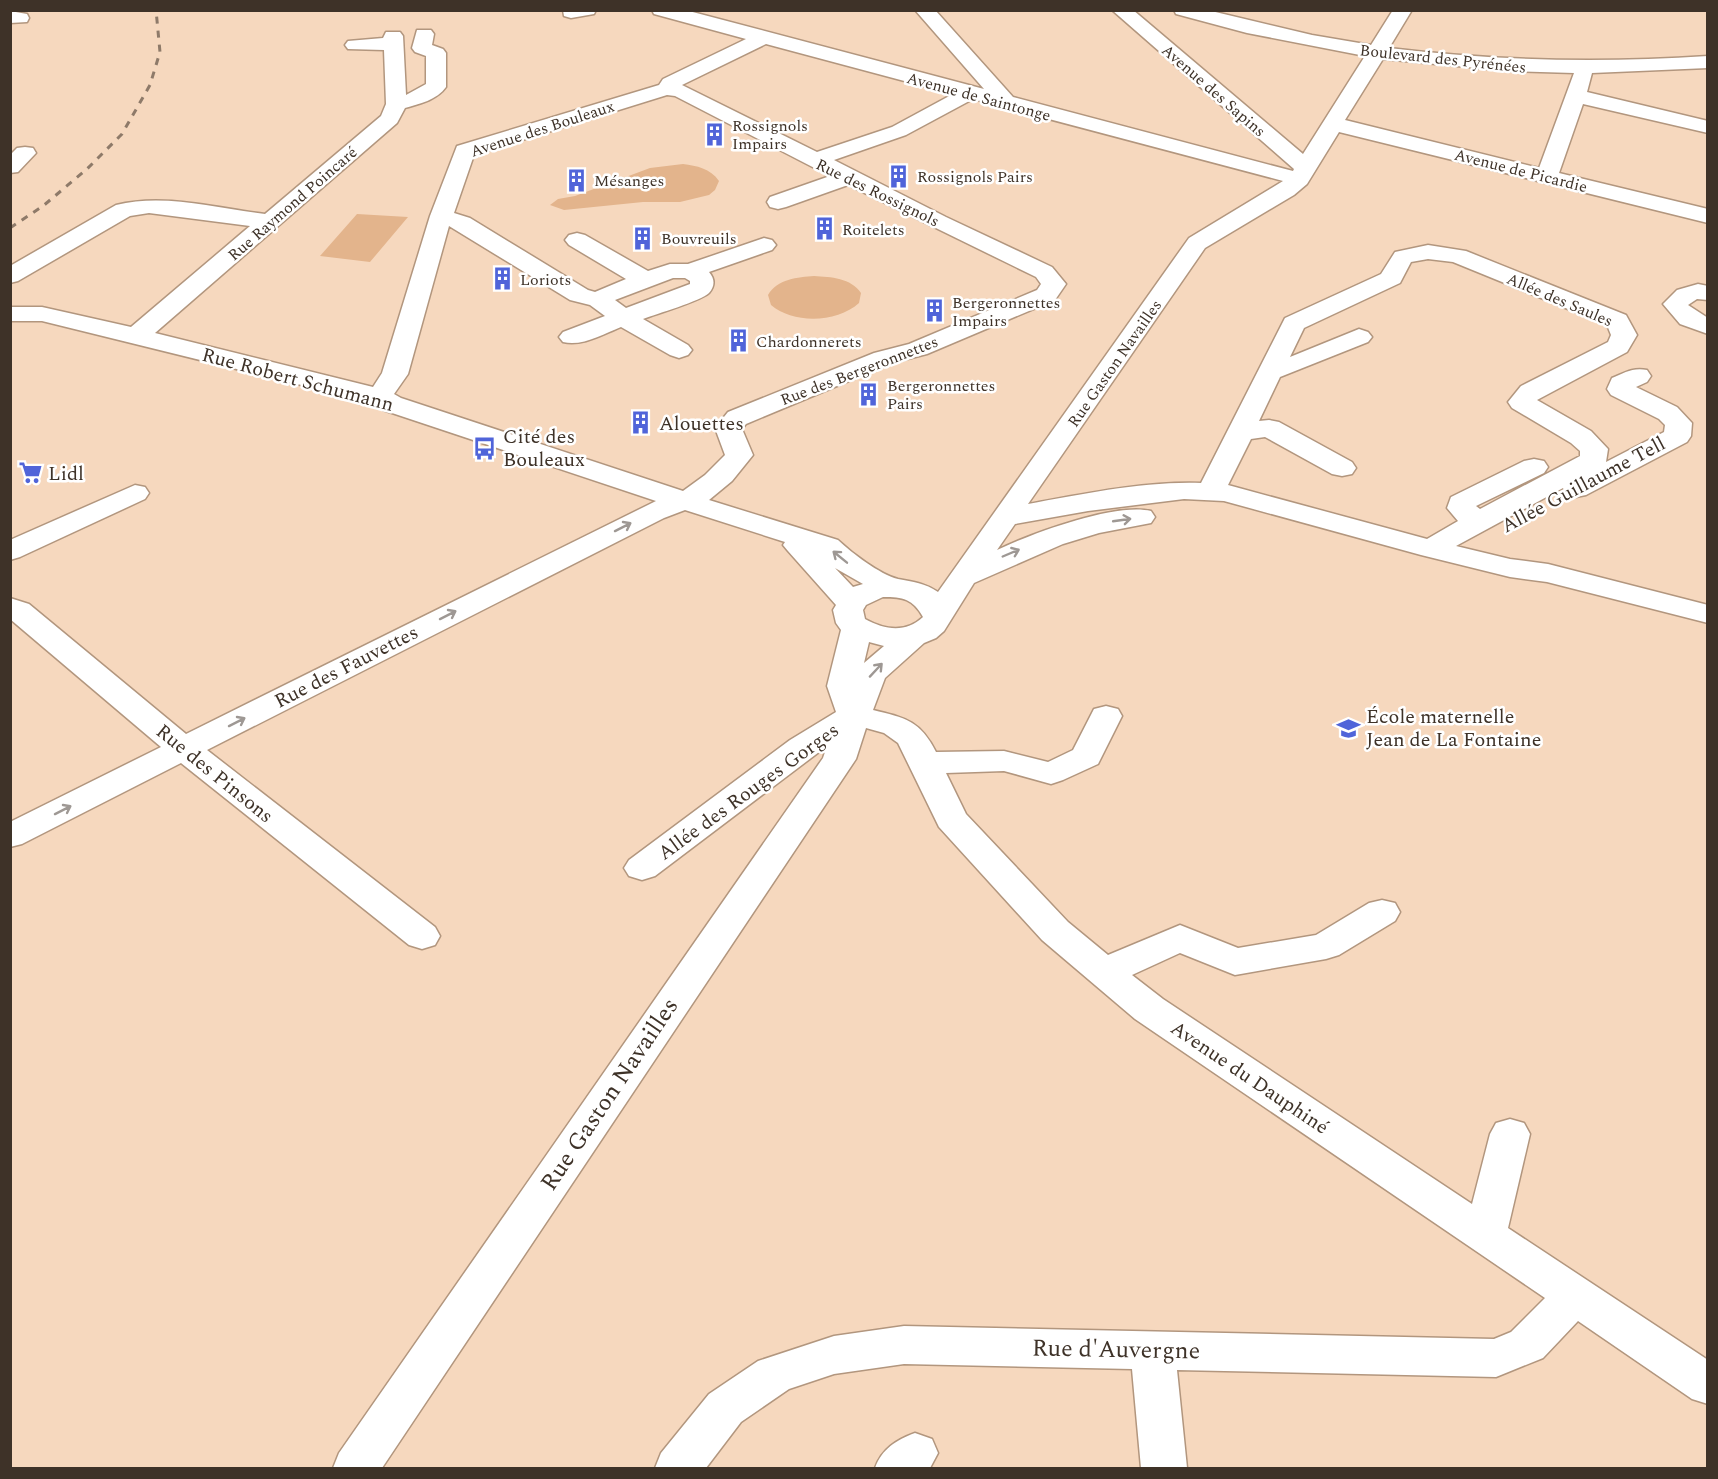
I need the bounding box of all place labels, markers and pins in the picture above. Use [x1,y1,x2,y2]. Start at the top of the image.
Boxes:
place label: Rossignols Impairs [732,114,808,156]
building icon: Rossignols Impairs [701,121,727,147]
building icon: Rossignols Pairs [886,163,912,189]
place label: Rossignols Pairs [917,165,1033,189]
building icon: Mésanges [563,167,589,193]
place label: Mésanges [594,169,664,193]
building icon: Roitelets [811,216,837,242]
place label: Roitelets [842,218,905,242]
building icon: Bouvreuils [630,225,656,251]
place label: Bouvreuils [661,227,737,251]
building icon: Loriots [489,266,515,292]
place label: Loriots [520,268,571,292]
place label: Bergeronnettes Impairs [952,291,1060,333]
building icon: Bergeronnettes Impairs [921,298,947,324]
building icon: Chardonnerets [725,328,751,354]
place label: Chardonnerets [756,330,862,354]
place label: Bergeronnettes Pairs [887,374,995,416]
building icon: Bergeronnettes Pairs [856,381,882,407]
place label: Alouettes [659,409,744,439]
building icon: Alouettes [628,410,654,436]
place label: Cité des Bouleaux [503,422,585,475]
bus stop icon: Cité des Bouleaux [472,435,498,461]
place label: Lidl [48,459,84,489]
supermarket icon: Lidl [17,460,43,486]
place label: École maternelle Jean de La Fontaine [1366,702,1541,755]
school or university icon: École maternelle Jean de La Fontaine [1335,715,1361,741]

